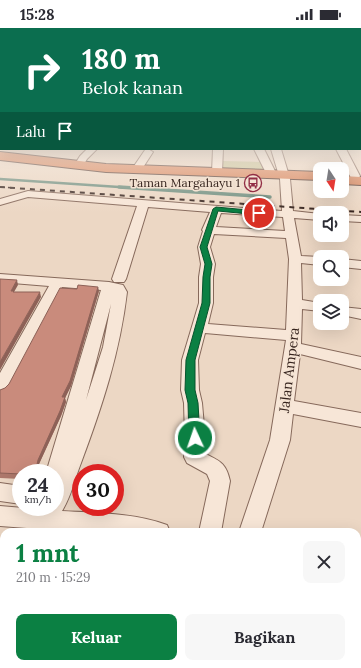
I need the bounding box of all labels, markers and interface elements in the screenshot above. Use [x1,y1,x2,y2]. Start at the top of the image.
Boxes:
text: 15:28 [20,5,55,24]
text: 180 m [82,41,160,77]
icon: right [16,44,68,96]
text: Belok kanan [82,76,183,99]
icon: arrive [54,120,76,142]
text: Lalu [16,122,46,141]
north arrow [313,162,349,198]
map controls [313,162,349,330]
bus stop icon: Taman Margahayu 1 [243,173,263,193]
place label: Taman Margahayu 1 [130,175,240,190]
pin [242,196,276,230]
icon: arrive [248,202,270,224]
button: sound [313,206,349,242]
button: search [313,250,349,286]
button: layers [313,294,349,330]
street label: Jalan Ampera [275,326,303,415]
position arrow [174,417,216,459]
speed limit sign: 30 [72,464,124,516]
text: 24 [27,472,49,497]
text: km/h [24,493,52,506]
text: 1 mnt [16,538,79,569]
button: close [303,541,345,583]
text: 210 m · 15:29 [16,569,90,586]
button: Keluar [16,614,177,660]
button: Bagikan [185,614,345,660]

